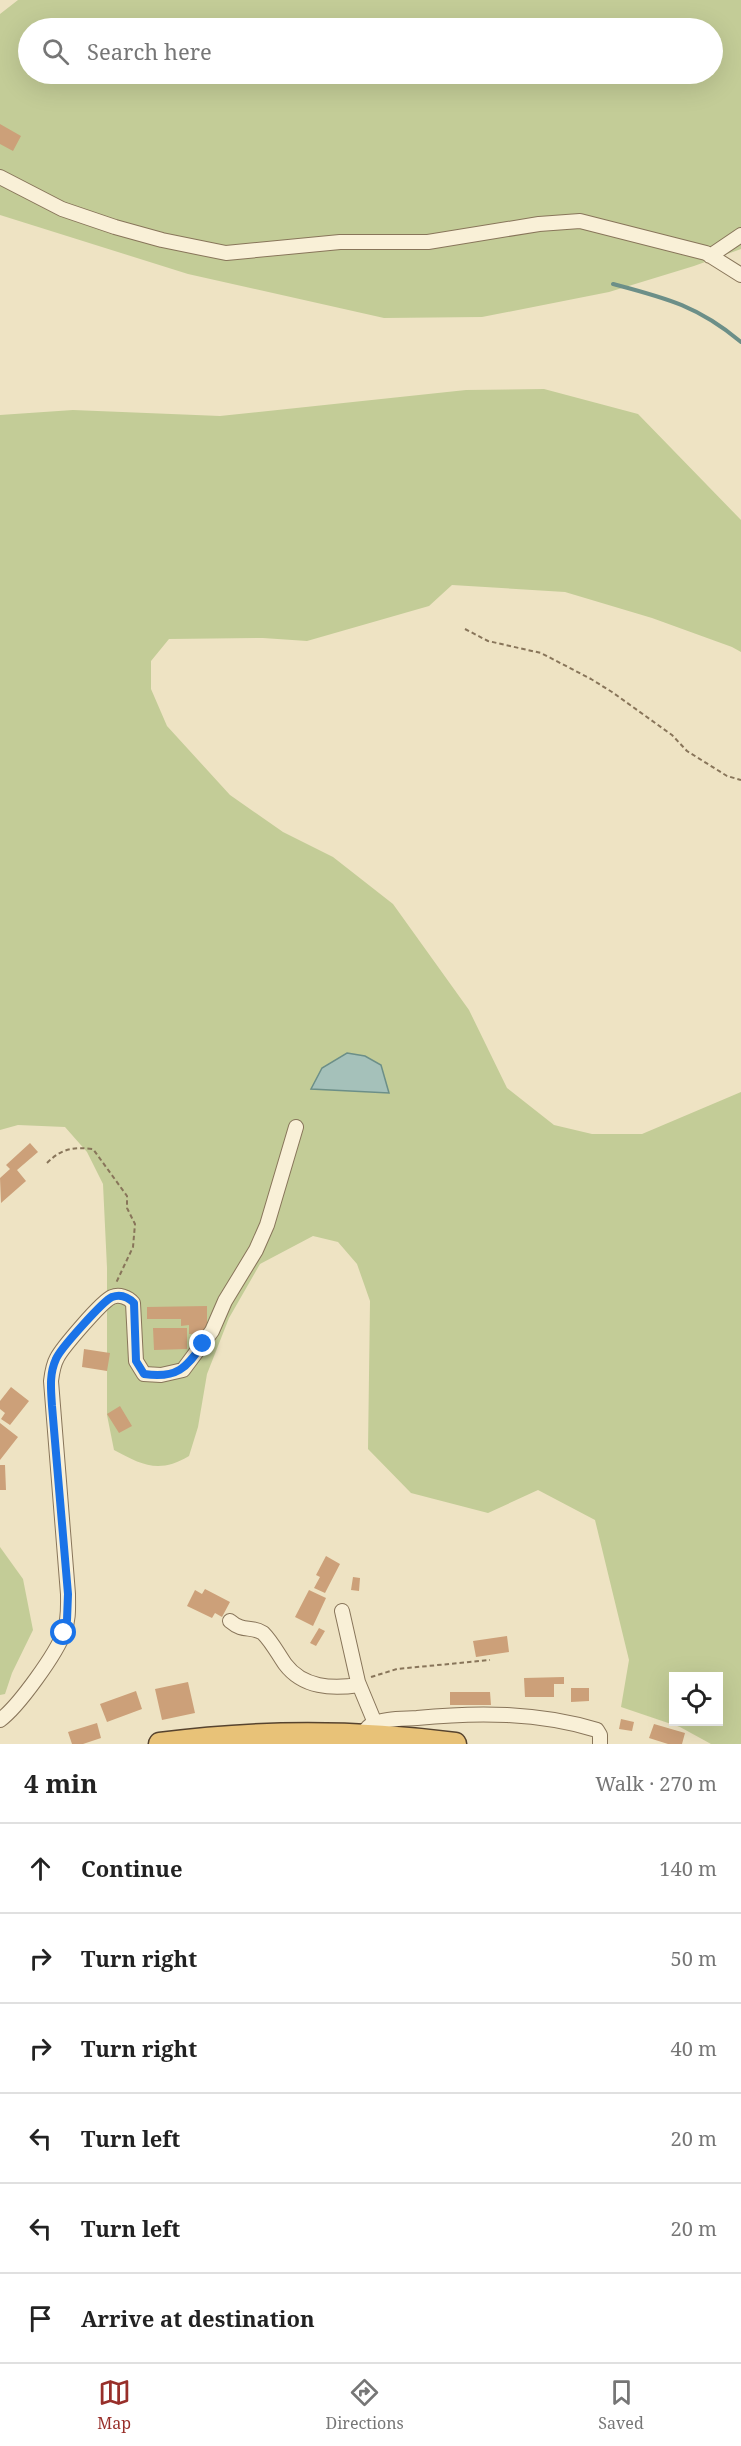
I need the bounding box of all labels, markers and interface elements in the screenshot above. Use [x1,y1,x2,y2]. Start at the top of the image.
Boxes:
search box [18,18,723,84]
icon: search [39,35,72,68]
text: Search here [87,36,212,66]
route end [189,1330,215,1356]
route start [50,1619,76,1645]
map controls [669,1672,723,1726]
button: locate [669,1672,723,1726]
text: 4 min [24,1765,98,1801]
text: Walk · 270 m [595,1770,717,1797]
icon: ahead [24,1852,57,1885]
text: Continue [81,1853,183,1883]
text: 140 m [659,1855,717,1882]
icon: right [24,1942,57,1975]
text: Turn right [81,1943,197,1973]
text: 50 m [671,1945,717,1972]
icon: right [24,2032,57,2065]
text: Turn right [81,2033,197,2063]
text: 40 m [671,2035,717,2062]
icon: left [24,2122,57,2155]
text: Turn left [81,2123,180,2153]
text: 20 m [671,2125,717,2152]
icon: left [24,2212,57,2245]
text: Turn left [81,2213,180,2243]
text: 20 m [671,2215,717,2242]
icon: arrive [24,2302,57,2335]
text: Arrive at destination [81,2303,315,2333]
tab: Map [97,2376,131,2434]
tab: Directions [326,2376,404,2434]
tab: Saved [598,2376,644,2434]

